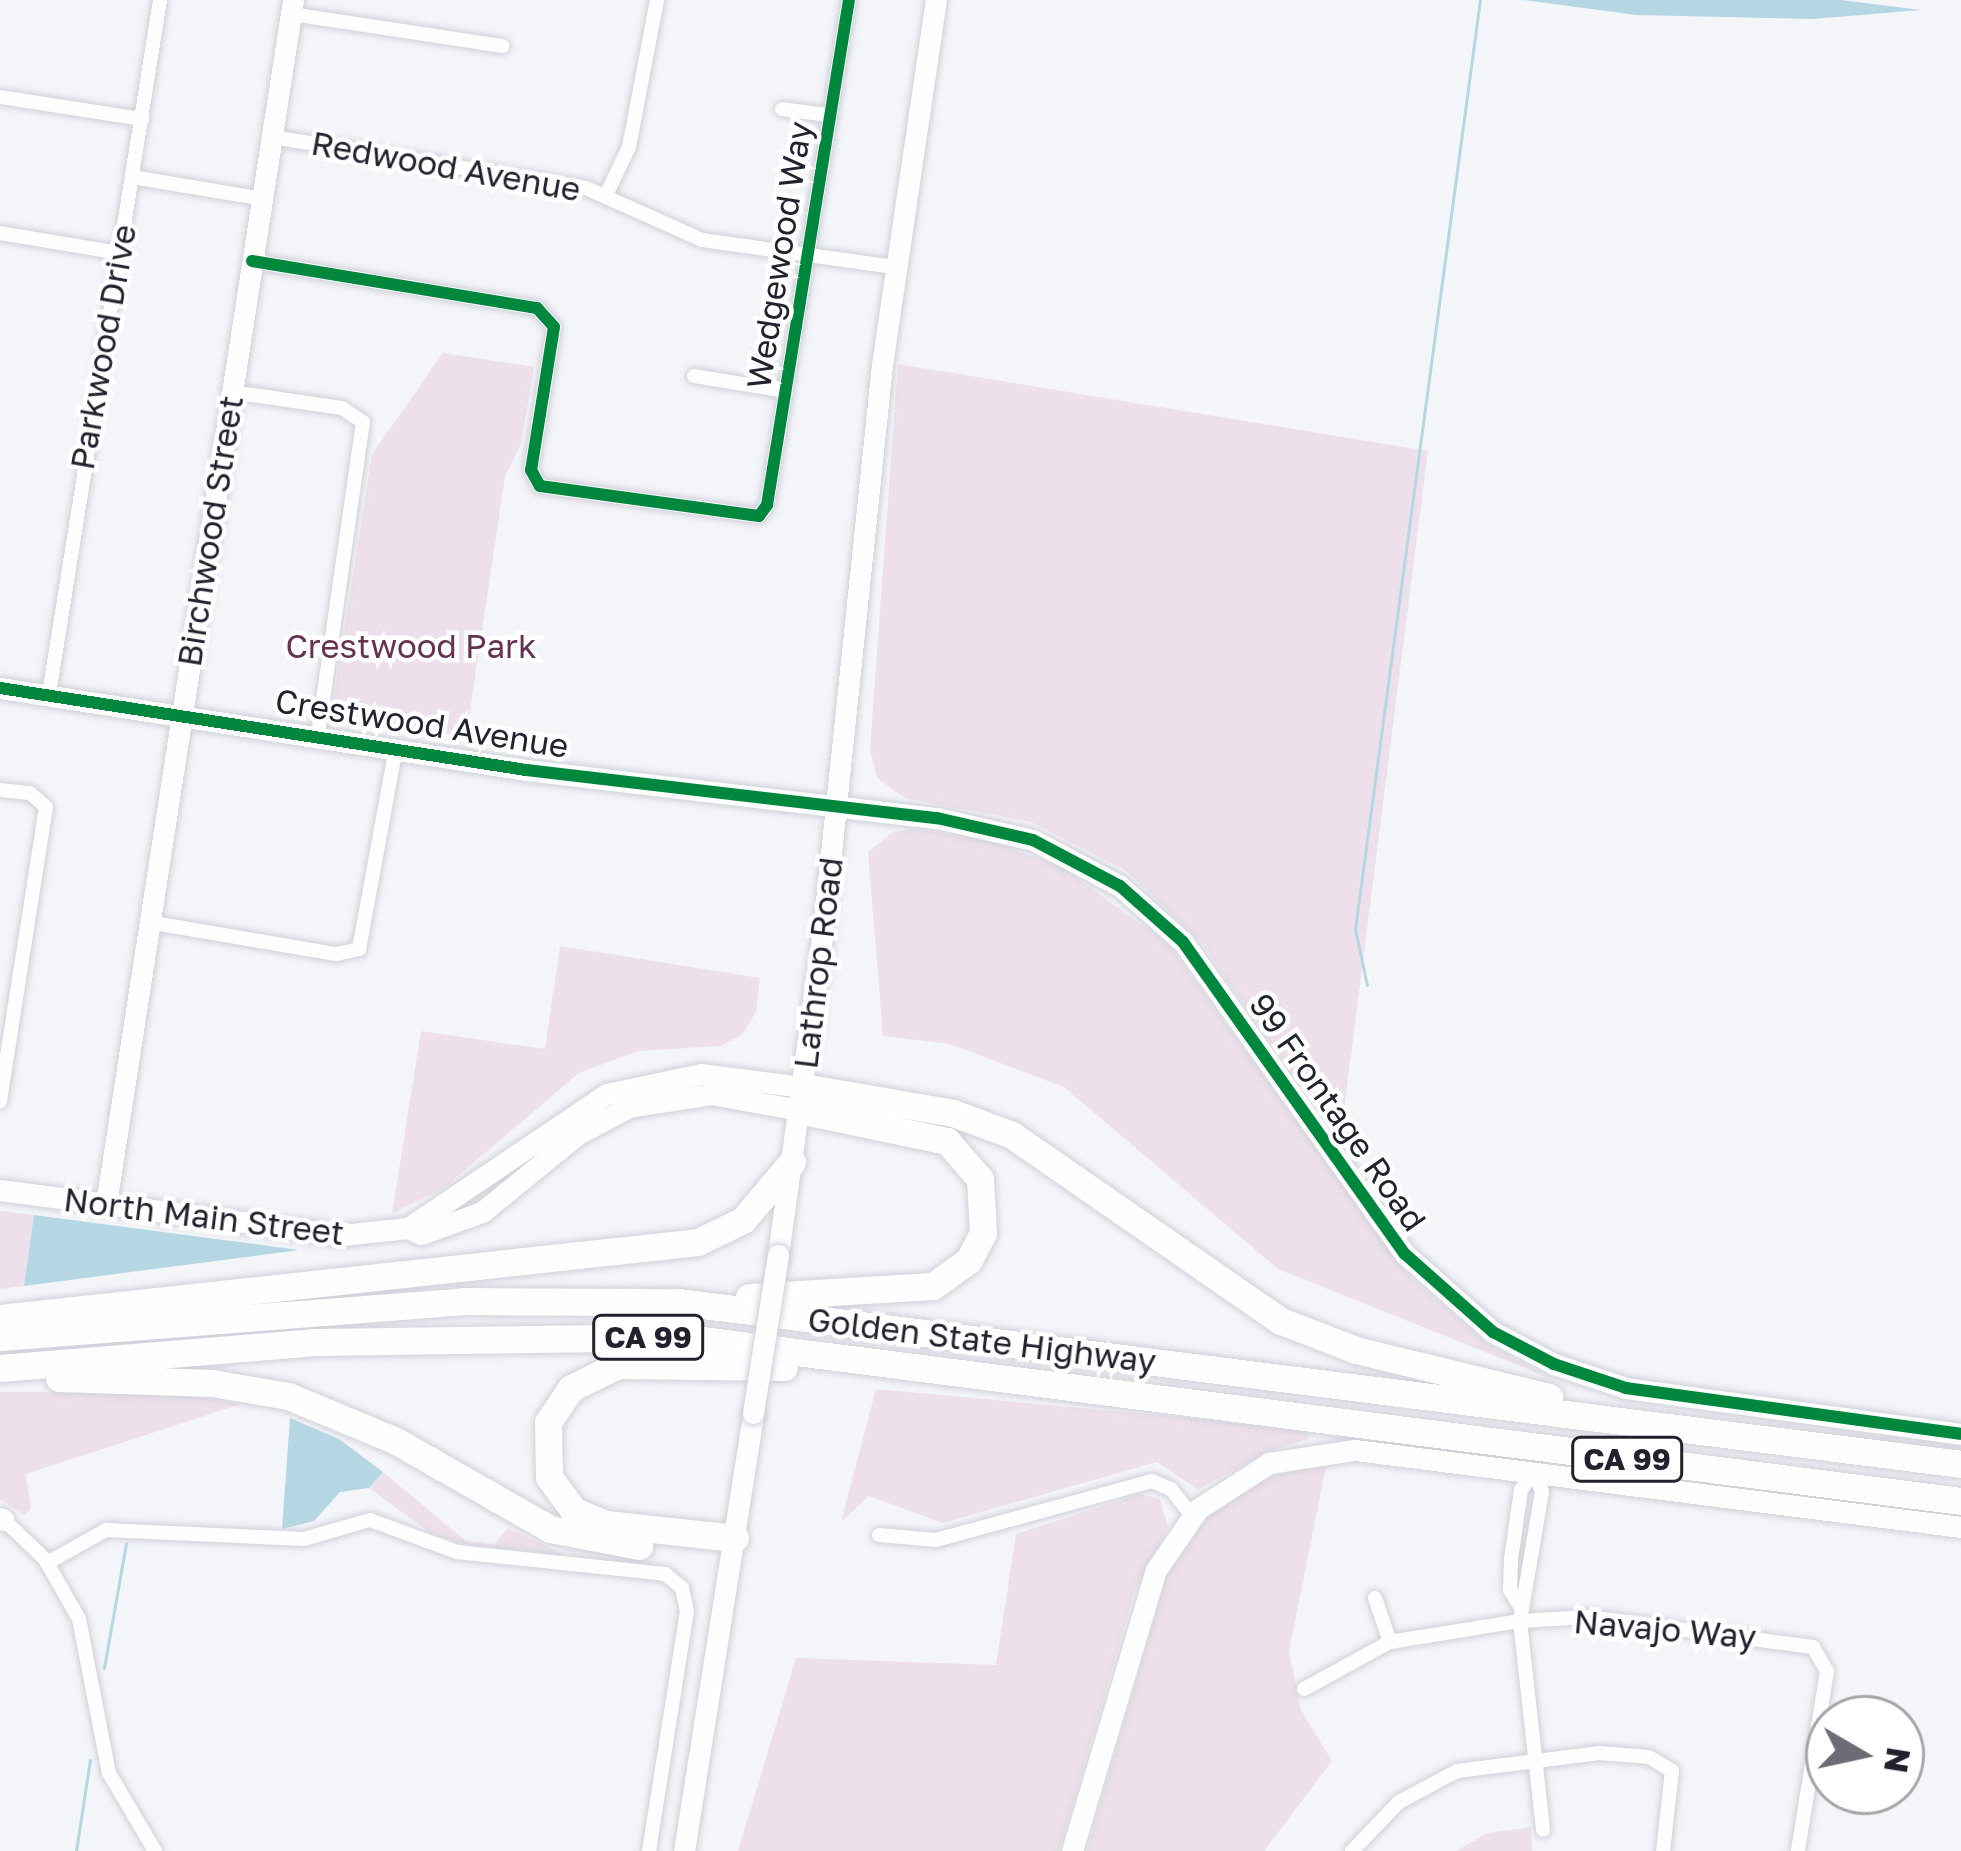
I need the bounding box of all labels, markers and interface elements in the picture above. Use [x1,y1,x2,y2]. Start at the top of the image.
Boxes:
street label: Wedgewood Way [738,118,820,392]
street label: Redwood Avenue [308,123,584,209]
street label: Parkwood Drive [62,221,144,473]
street label: Birchwood Street [169,393,251,669]
park label: Crestwood Park [285,626,537,666]
street label: Crestwood Avenue [273,680,571,766]
street label: Lathrop Road [785,855,851,1071]
street label: 99 Frontage Road [1241,986,1435,1238]
street label: North Main Street [62,1179,346,1253]
street label: Golden State Highway [806,1299,1158,1381]
road number: CA 99 [591,1313,705,1361]
road number: CA 99 [1570,1435,1684,1483]
street label: Navajo Way [1572,1601,1758,1657]
north arrow [1805,1695,1925,1815]
text: N [1877,1745,1919,1776]

